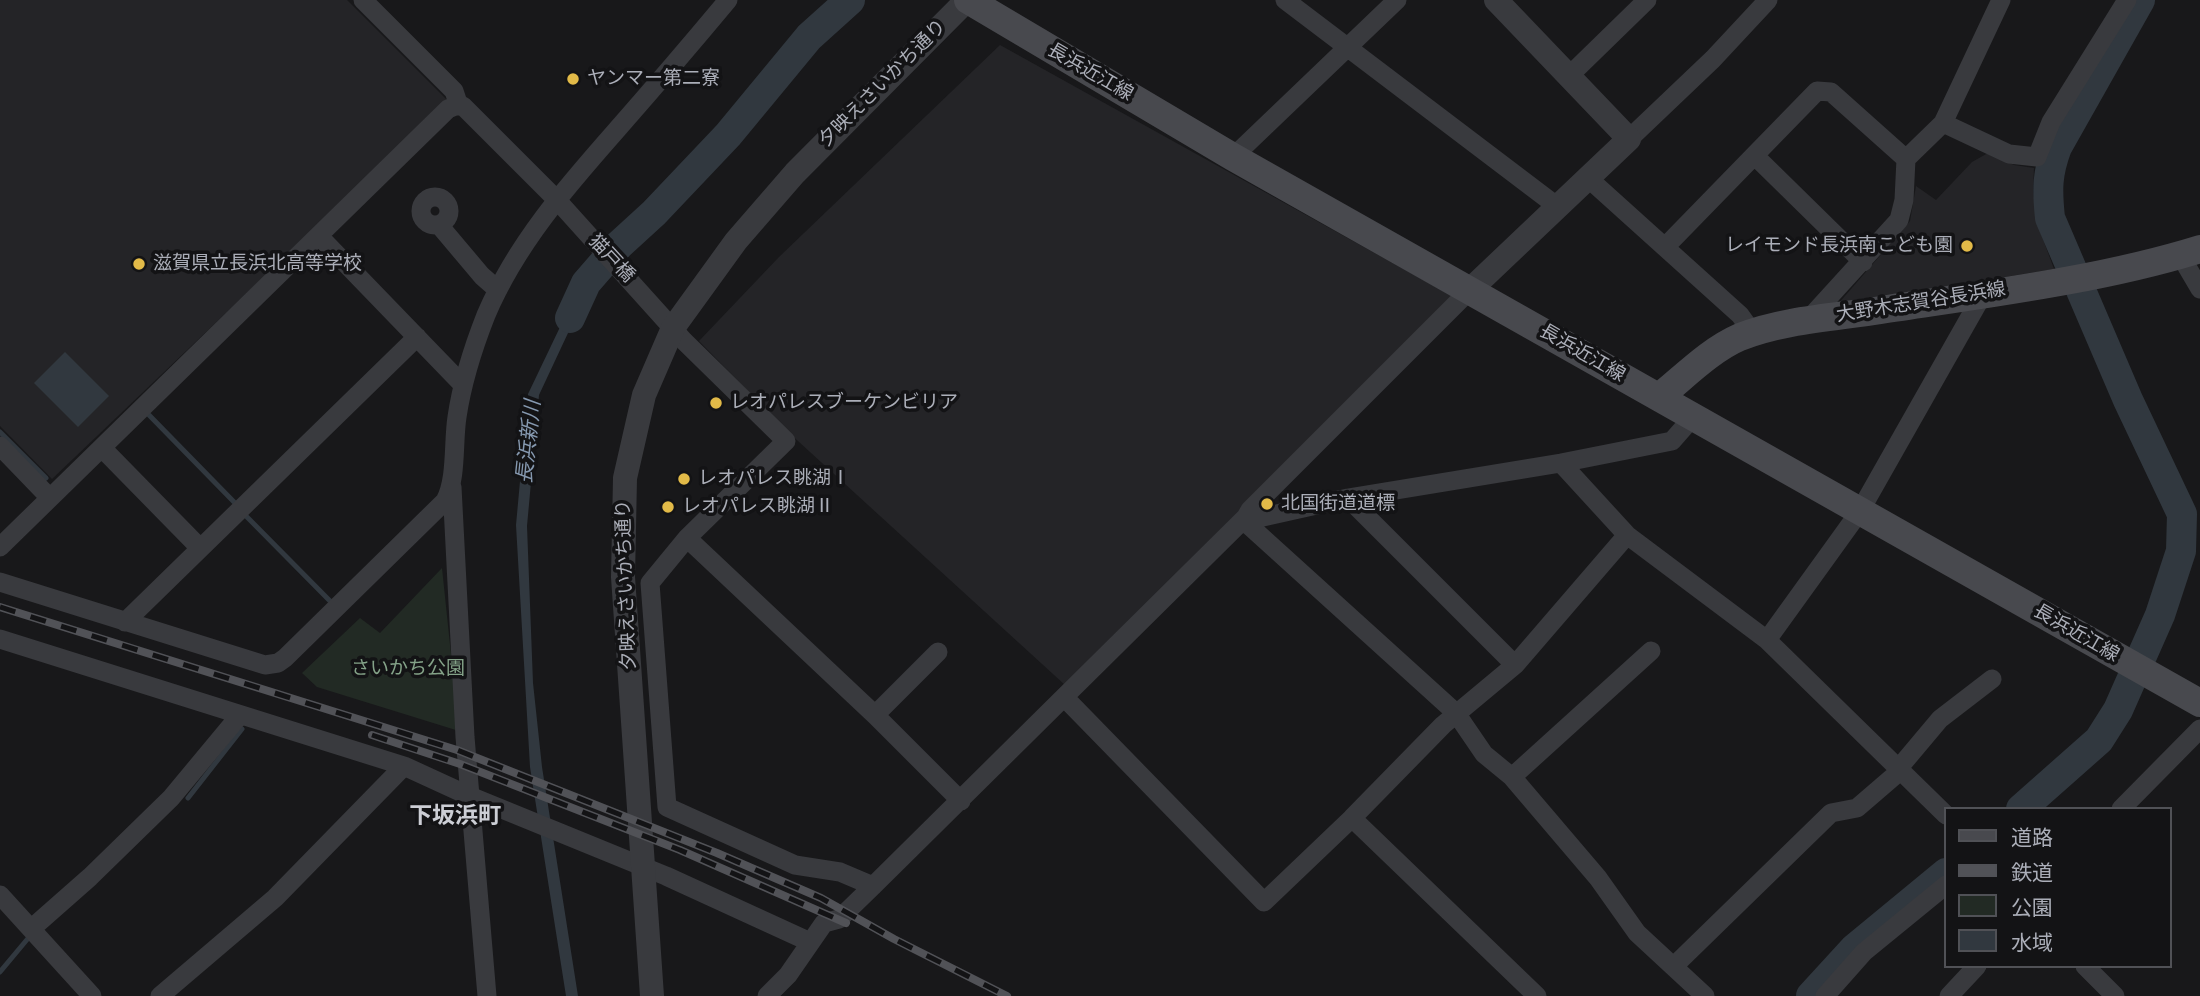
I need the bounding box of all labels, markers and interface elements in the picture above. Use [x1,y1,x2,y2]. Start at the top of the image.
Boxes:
street label: 夕映えさいかち通り [814,15,952,153]
street label: 長浜近江線 [1043,39,1137,107]
place label: ヤンマー第二寮 [587,68,720,90]
marker: ヤンマー第二寮 [565,71,581,87]
street label: 猫戸橋 [583,230,639,288]
place label: レイモンド長浜南こども園 [1725,235,1953,257]
marker: レイモンド長浜南こども園 [1959,238,1975,254]
place label: 滋賀県立長浜北高等学校 [153,253,362,275]
marker: 滋賀県立長浜北高等学校 [131,256,147,272]
street label: 大野木志賀谷長浜線 [1835,278,2007,328]
street label: 長浜近江線 [1535,320,1629,388]
place label: レオパレスブーケンビリア [730,392,958,414]
marker: レオパレスブーケンビリア [708,395,724,411]
water label: 長浜新川 [513,399,547,485]
place label: レオパレス眺湖Ⅰ [698,468,850,490]
marker: レオパレス眺湖Ⅰ [676,471,692,487]
place label: 北国街道道標 [1281,493,1395,515]
place label: レオパレス眺湖Ⅱ [682,496,834,518]
marker: 北国街道道標 [1259,496,1275,512]
street label: 夕映えさいかち通り [613,499,641,671]
marker: レオパレス眺湖Ⅱ [660,499,676,515]
street label: 長浜近江線 [2029,600,2123,668]
park label: さいかち公園 [351,658,465,680]
district label: 下坂浜町 [409,803,501,831]
legend [1944,807,2172,968]
text: 道路 [2011,826,2053,850]
text: 鉄道 [2011,861,2053,885]
text: 公園 [2011,896,2053,920]
text: 水域 [2011,931,2053,955]

